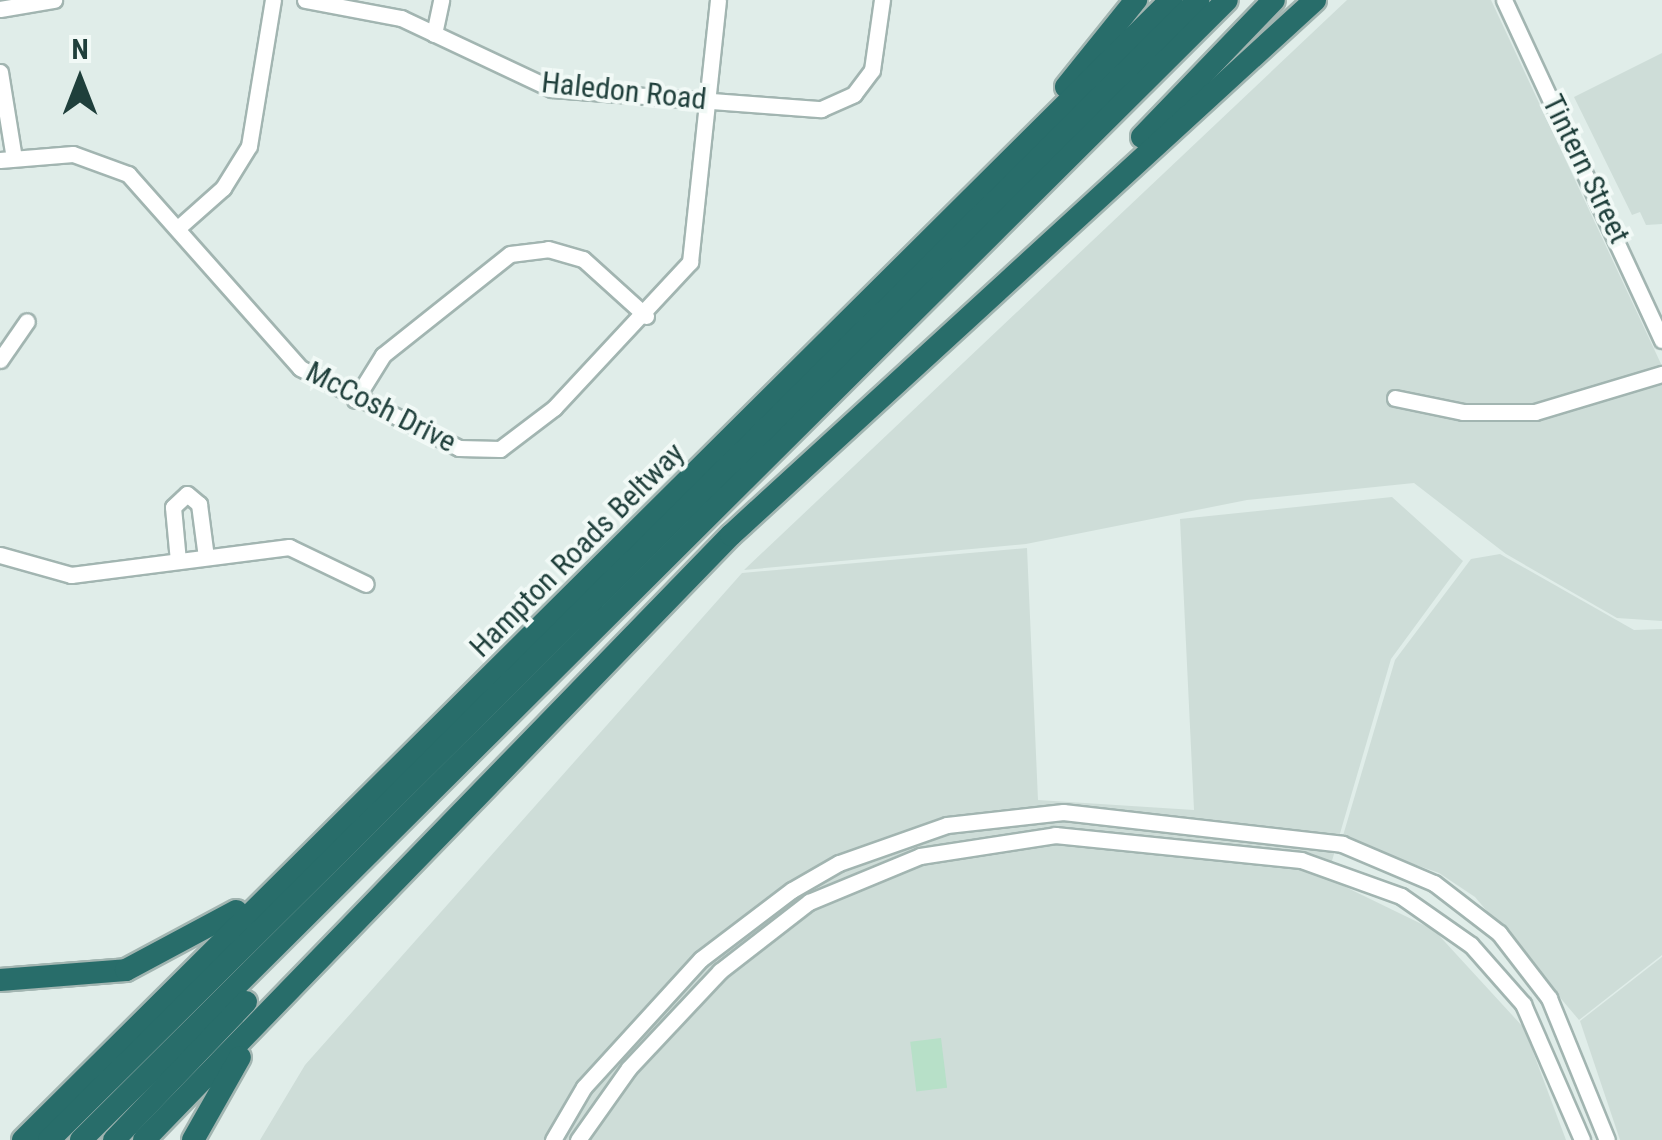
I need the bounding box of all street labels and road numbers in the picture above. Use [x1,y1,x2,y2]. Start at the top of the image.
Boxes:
street label: Haledon Road [540,64,708,118]
street label: Tintern Street [1535,89,1637,249]
street label: McCosh Drive [300,354,462,460]
street label: Hampton Roads Beltway [462,435,692,665]

